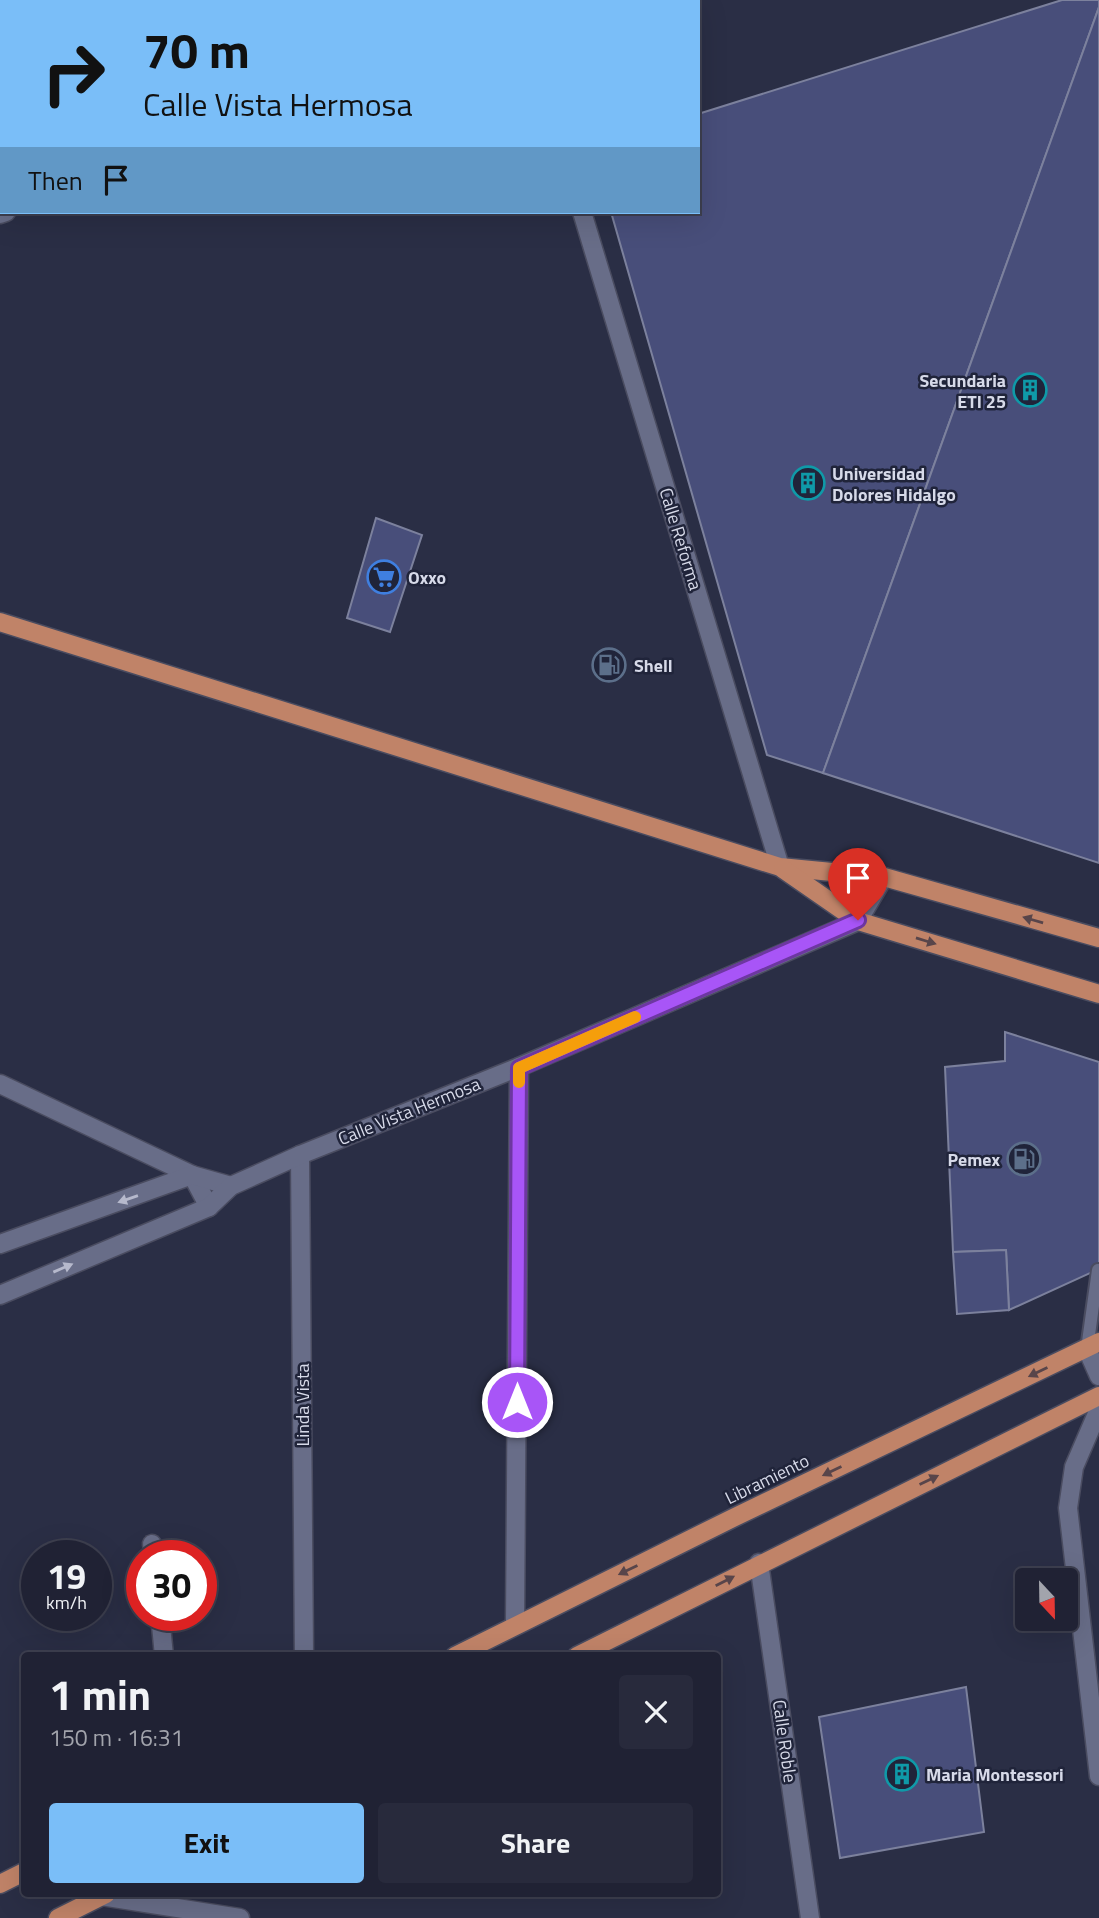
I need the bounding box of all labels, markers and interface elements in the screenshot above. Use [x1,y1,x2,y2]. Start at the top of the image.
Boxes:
text: 70 m [143,12,250,87]
icon: right [28,28,119,119]
text: Calle Vista Hermosa [143,80,412,128]
text: Then [28,161,83,200]
icon: arrive [97,161,135,199]
place label: Secundaria ETI 25 [919,367,1006,415]
building icon: Secundaria ETI 25 [1011,371,1049,409]
place label: Universidad Dolores Hidalgo [832,460,956,508]
building icon: Universidad Dolores Hidalgo [789,464,827,502]
street label: Calle Reforma [653,484,709,594]
supermarket icon: Oxxo [365,558,403,596]
place label: Oxxo [408,564,446,591]
fuel station icon: Shell [590,646,628,684]
place label: Shell [634,652,673,679]
pin [828,848,888,920]
icon: arrive [839,859,877,897]
one-way arrow [1023,914,1044,924]
one-way arrow [916,937,937,947]
street label: Calle Vista Hermosa [334,1070,484,1152]
fuel station icon: Pemex [1005,1140,1043,1178]
place label: Pemex [947,1146,1000,1173]
one-way arrow [118,1194,139,1205]
one-way arrow [52,1262,73,1273]
street label: Linda Vista [289,1364,316,1446]
position arrow [480,1365,554,1439]
one-way arrow [1028,1367,1048,1378]
street label: Libramiento [720,1447,814,1511]
one-way arrow [822,1465,842,1476]
one-way arrow [919,1474,939,1486]
speed limit sign: 30 [126,1540,217,1631]
text: 19 [47,1549,86,1603]
one-way arrow [618,1564,638,1575]
north arrow [1015,1568,1078,1631]
map controls [1015,1568,1078,1631]
one-way arrow [715,1575,735,1586]
text: km/h [46,1589,87,1616]
text: 1 min [49,1662,151,1726]
button: close [619,1675,693,1749]
street label: Calle Roble [766,1698,804,1784]
text: 150 m · 16:31 [49,1720,184,1755]
building icon: Maria Montessori [883,1755,921,1793]
place label: Maria Montessori [926,1761,1064,1788]
button: Exit [49,1803,364,1883]
button: Share [378,1803,693,1883]

